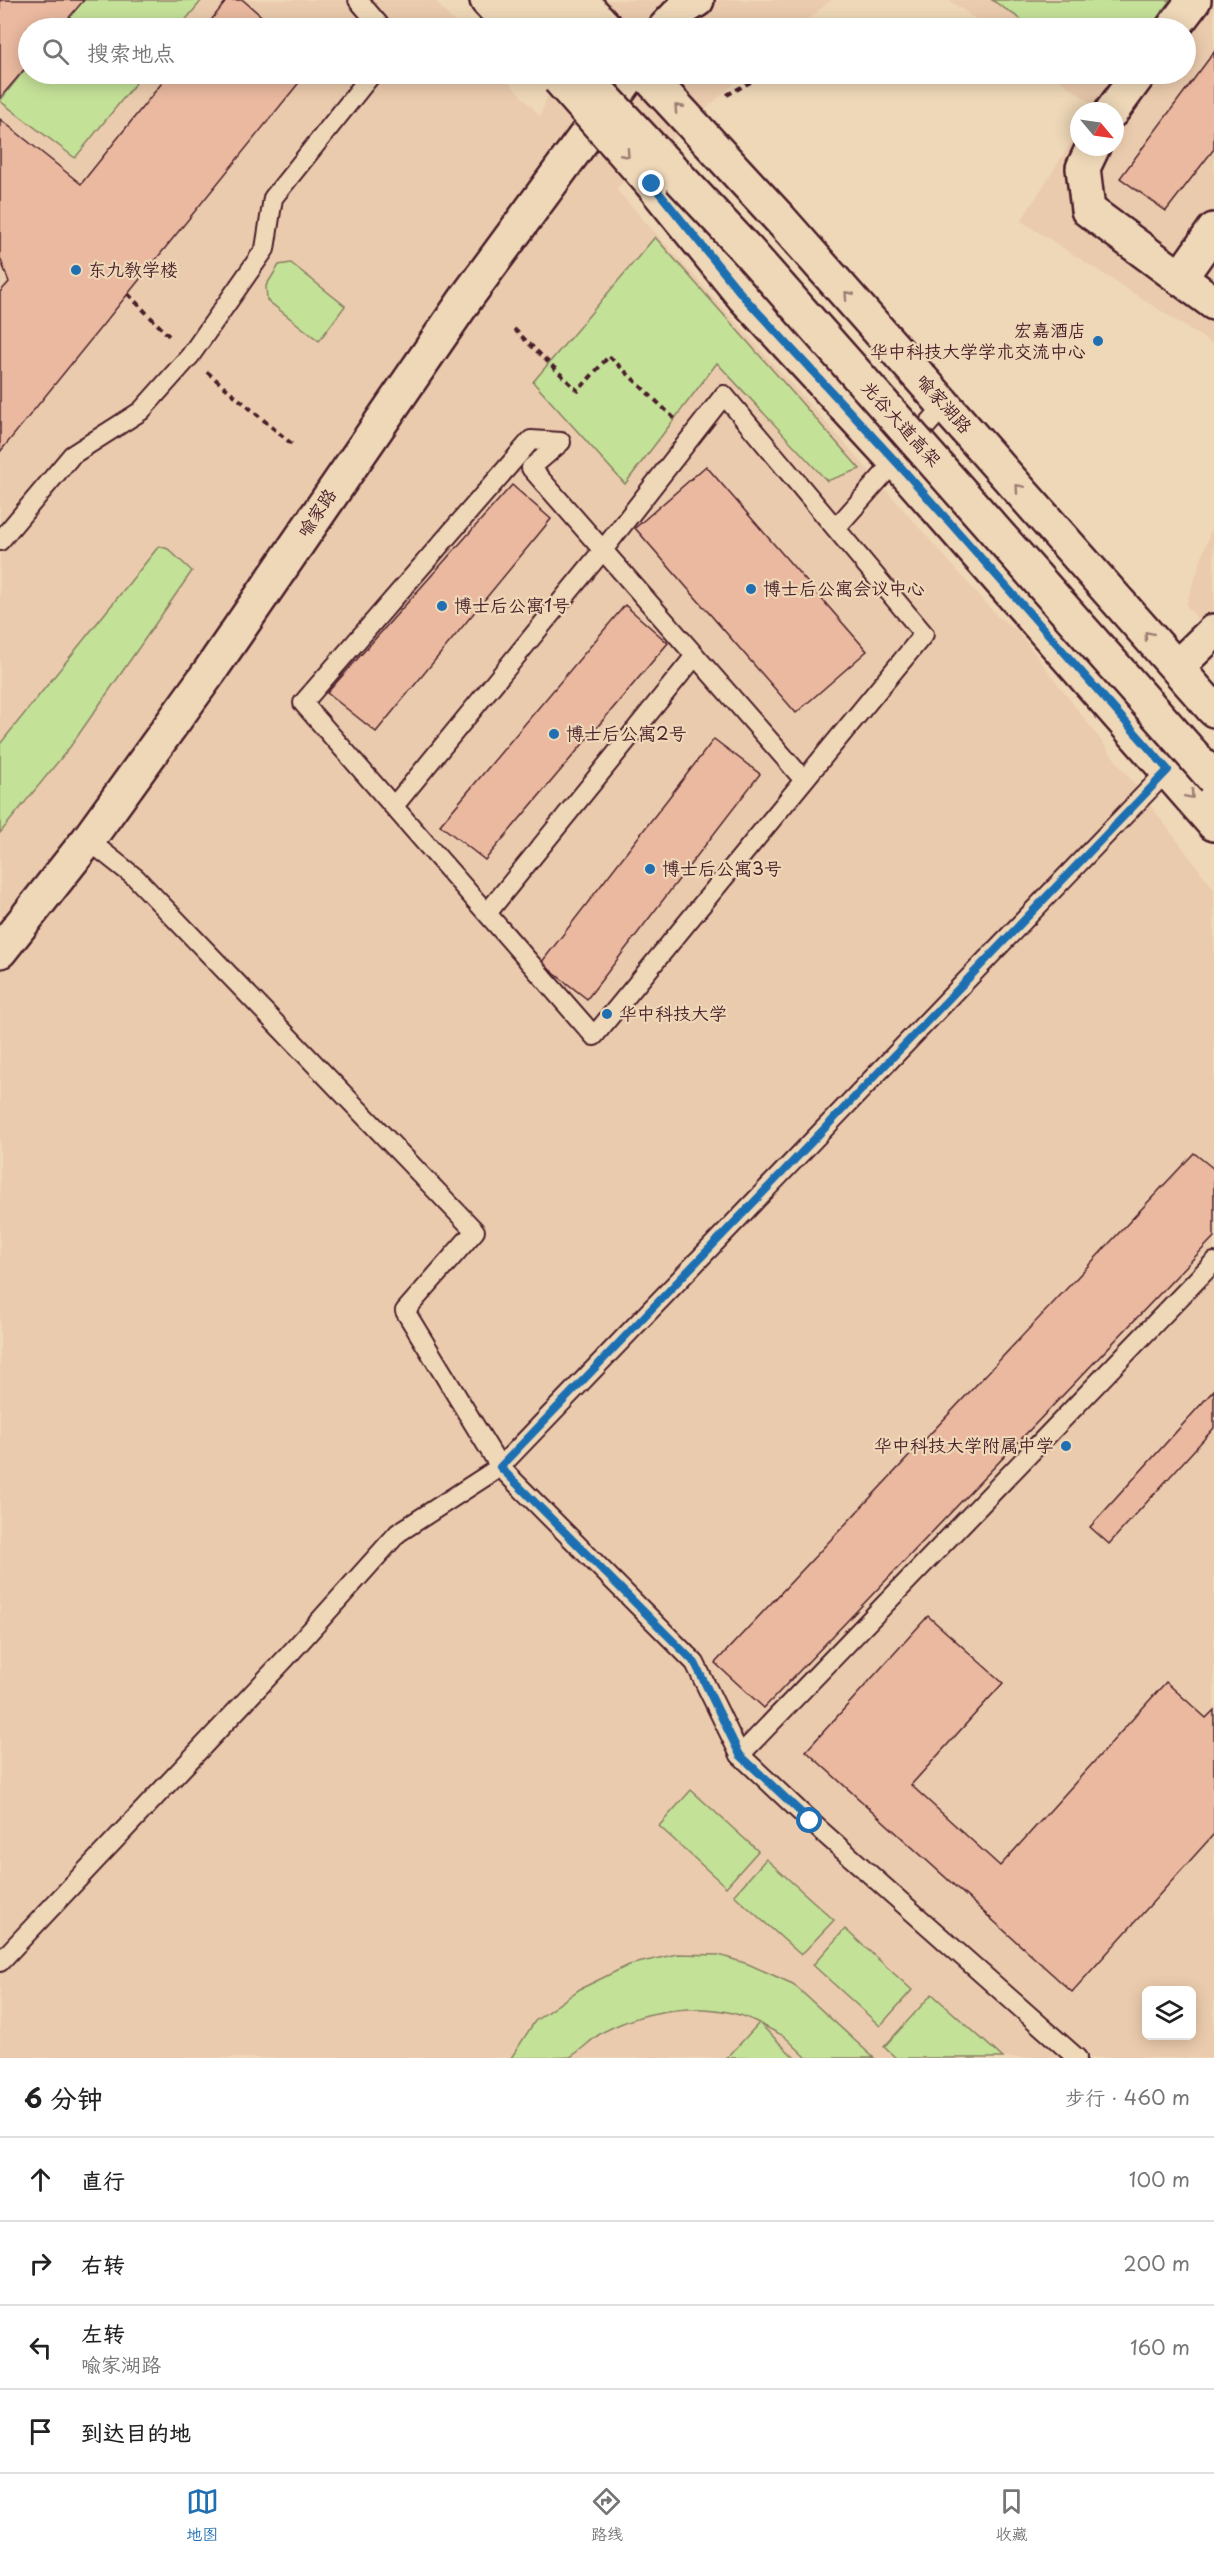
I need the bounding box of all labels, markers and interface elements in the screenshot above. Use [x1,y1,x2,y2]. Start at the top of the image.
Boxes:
search box [18,18,1196,84]
icon: search [39,35,72,68]
text: 搜索地点 [87,35,175,68]
north arrow [1070,102,1124,156]
one-way arrow [674,104,685,115]
one-way arrow [619,147,630,158]
route end [638,170,664,196]
place label: 东九教学楼 [88,255,178,282]
marker: 东九教学楼 [69,263,83,277]
one-way arrow [844,292,855,302]
place label: 宏嘉酒店 华中科技大学学术交流中心 [870,316,1086,364]
marker: 宏嘉酒店 华中科技大学学术交流中心 [1091,334,1105,348]
street label: 喻家湖路 [911,367,979,439]
street label: 光谷大道高架 [856,374,948,472]
street label: 喻家路 [289,482,342,542]
one-way arrow [1015,485,1026,495]
place label: 博士后公寓会议中心 [763,574,925,601]
marker: 博士后公寓会议中心 [744,582,758,596]
place label: 博士后公寓1号 [454,591,570,618]
marker: 博士后公寓1号 [435,599,449,613]
one-way arrow [1144,631,1155,641]
place label: 博士后公寓2号 [566,719,687,746]
marker: 博士后公寓2号 [547,727,561,741]
one-way arrow [1183,789,1194,799]
place label: 博士后公寓3号 [662,854,782,881]
marker: 博士后公寓3号 [643,862,657,876]
place label: 华中科技大学 [619,999,727,1026]
marker: 华中科技大学 [600,1007,614,1021]
place label: 华中科技大学附属中学 [874,1431,1054,1458]
marker: 华中科技大学附属中学 [1059,1439,1073,1453]
route start [796,1807,822,1833]
map controls [1142,1986,1196,2040]
button: layers [1142,1986,1196,2040]
text: 6 分钟 [24,2078,103,2117]
text: 步行 · 460 m [1065,2082,1190,2112]
icon: ahead [24,2163,57,2196]
text: 直行 [81,2163,125,2196]
text: 100 m [1129,2164,1190,2194]
icon: right [24,2247,57,2280]
text: 右转 [81,2247,125,2280]
text: 200 m [1123,2248,1190,2278]
text: 左转 [81,2316,125,2349]
icon: left [24,2331,57,2364]
text: 160 m [1130,2332,1190,2362]
text: 喻家湖路 [81,2349,161,2379]
icon: arrive [24,2415,57,2448]
text: 到达目的地 [81,2415,191,2448]
tab: 地图 [186,2485,219,2545]
tab: 路线 [590,2485,623,2545]
tab: 收藏 [995,2485,1028,2545]

